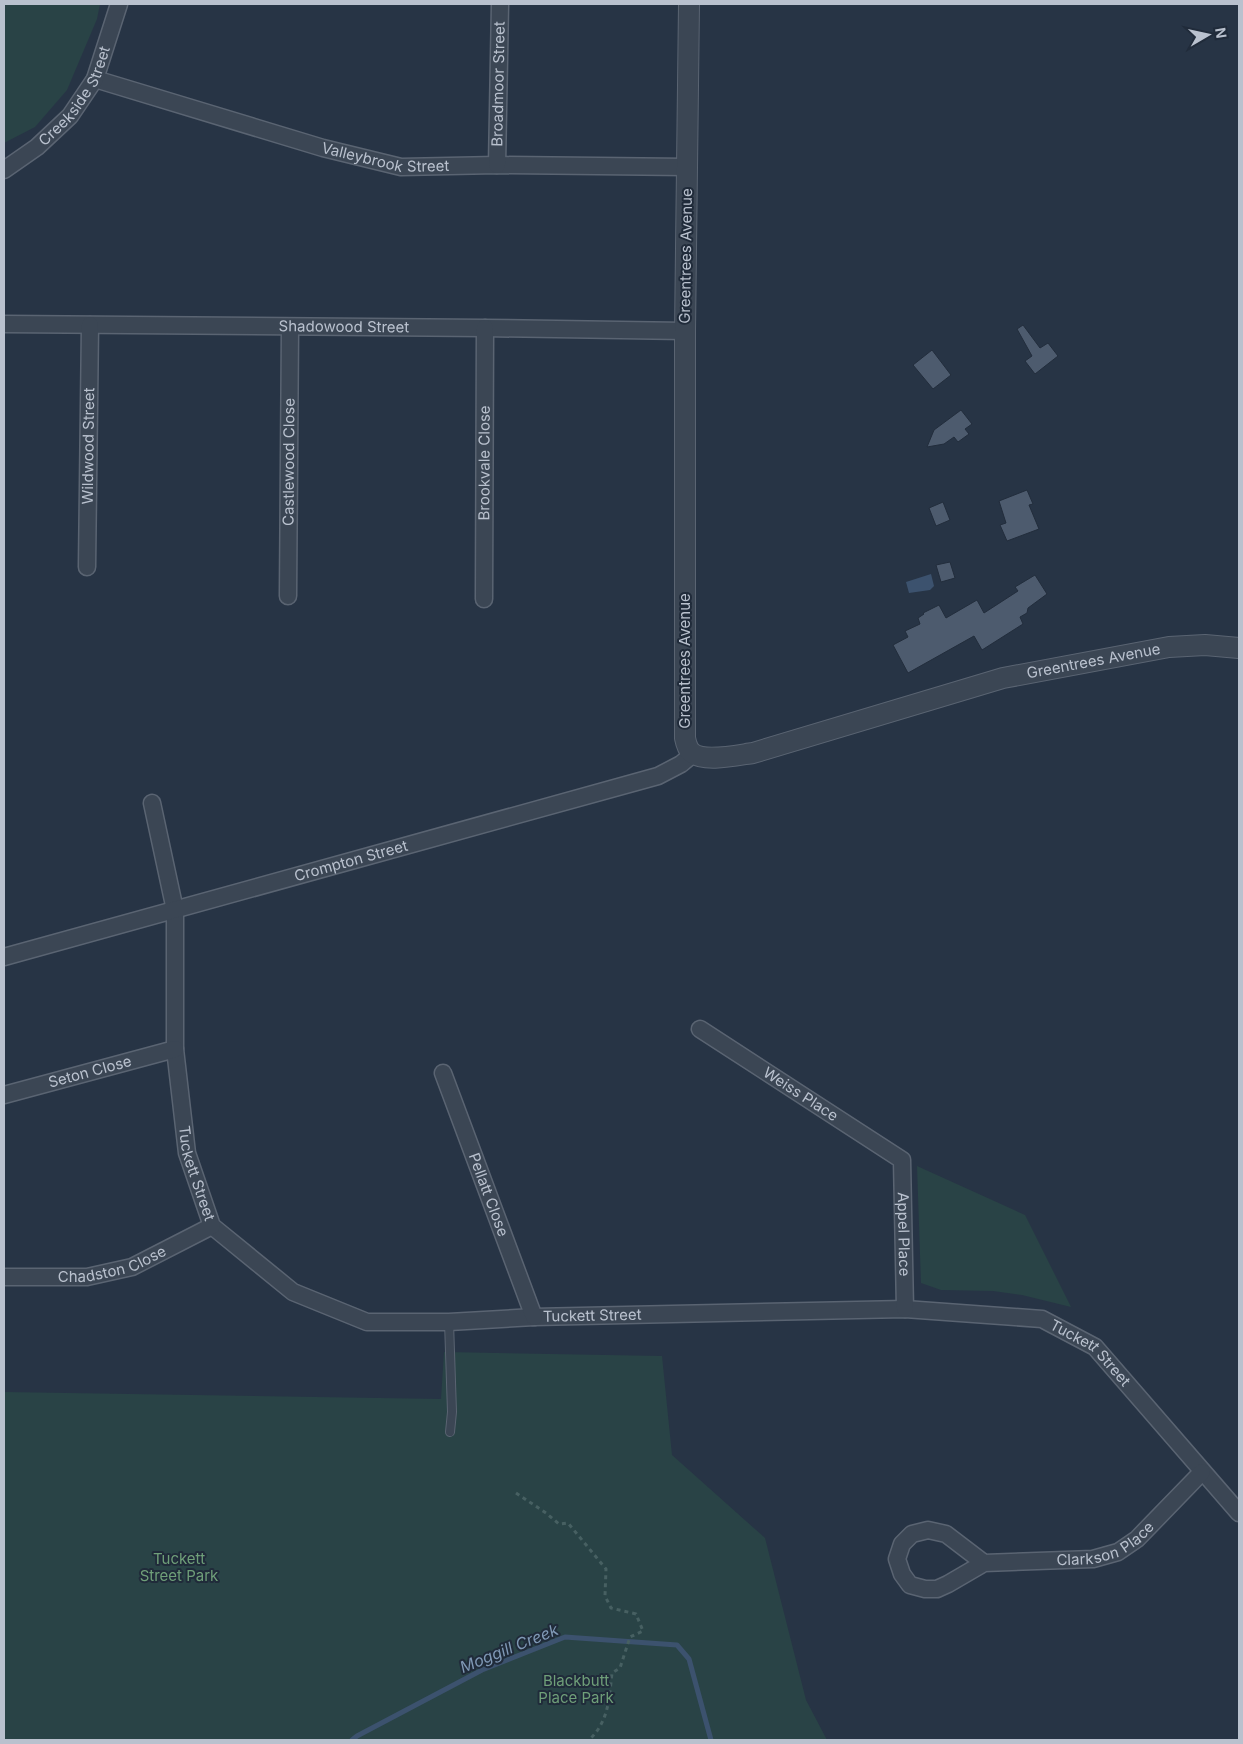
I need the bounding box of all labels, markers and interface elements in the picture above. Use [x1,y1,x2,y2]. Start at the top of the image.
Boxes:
north arrow [1183,10,1233,60]
street label: Broadmoor Street [487,21,509,147]
text: N [1212,26,1231,39]
street label: Creekside Street [34,44,114,150]
street label: Valleybrook Street [320,138,450,176]
street label: Greentrees Avenue [675,188,696,324]
street label: Shadowood Street [279,316,409,336]
street label: Wildwood Street [78,387,98,505]
street label: Castlewood Close [279,398,298,526]
street label: Brookvale Close [474,405,494,521]
street label: Greentrees Avenue [675,593,694,729]
street label: Greentrees Avenue [1025,639,1162,682]
street label: Crompton Street [292,836,410,885]
street label: Seton Close [46,1051,134,1092]
street label: Weiss Place [760,1063,842,1125]
street label: Tuckett Street [175,1125,220,1223]
street label: Pellatt Close [465,1150,513,1239]
street label: Appel Place [894,1192,914,1277]
street label: Chadston Close [58,1241,169,1286]
street label: Tuckett Street [543,1305,642,1326]
street label: Tuckett Street [1047,1315,1135,1390]
street label: Clarkson Place [1056,1517,1158,1569]
park label: Tuckett Street Park [140,1549,219,1585]
water label: Moggill Creek [457,1619,561,1677]
park label: Blackbutt Place Park [538,1671,614,1707]

